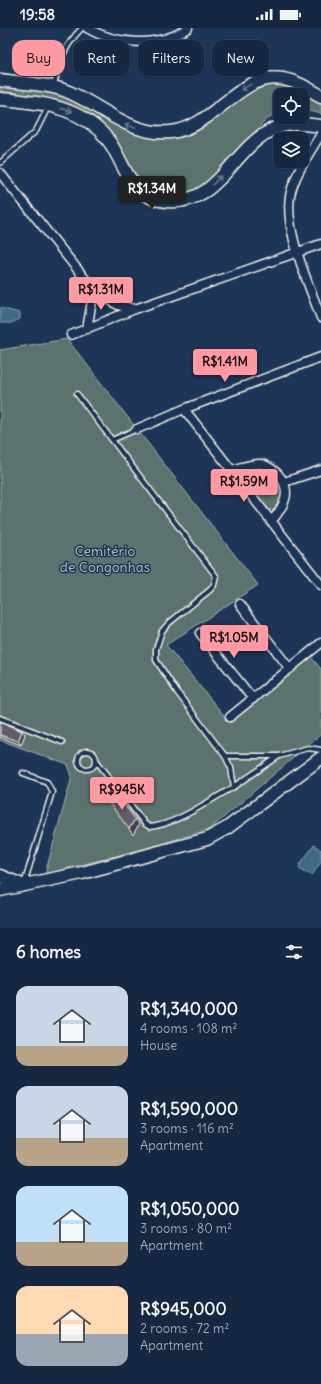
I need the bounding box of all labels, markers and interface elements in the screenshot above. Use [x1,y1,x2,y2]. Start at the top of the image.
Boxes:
text: 19:58 [20,5,55,24]
chip: Buy [12,40,65,76]
chip: Rent [73,40,130,76]
chip: Filters [138,40,204,76]
chip: New [212,40,269,76]
one-way arrow [240,84,252,92]
map controls [273,88,309,168]
button: locate [273,88,309,124]
one-way arrow [59,107,72,114]
one-way arrow [125,122,137,129]
button: layers [273,132,309,168]
one-way arrow [213,175,222,185]
pin: R$1.34M [115,176,189,210]
text: R$1.34M [128,180,176,197]
pin: R$1.31M [64,277,138,311]
text: R$1.31M [78,281,124,298]
pin: R$1.41M [188,349,262,383]
text: R$1.41M [202,353,248,370]
pin: R$1.59M [207,469,281,503]
text: R$1.59M [220,473,268,490]
park label: Cemitério de Congonhas [60,542,150,576]
pin: R$1.05M [197,625,271,659]
text: R$1.05M [209,629,259,646]
pin: R$945K [89,777,155,811]
text: R$945K [99,781,145,798]
text: 6 homes [16,941,81,963]
icon: filters [283,941,305,963]
text: R$1,340,000 [140,998,238,1020]
icon: home [48,1002,96,1050]
text: 4 rooms · 108 m² [140,1020,237,1037]
text: House [140,1037,177,1054]
text: R$1,590,000 [140,1098,238,1120]
icon: home [48,1102,96,1150]
text: 3 rooms · 116 m² [140,1120,234,1137]
text: Apartment [140,1137,203,1154]
text: R$1,050,000 [140,1198,240,1220]
icon: home [48,1202,96,1250]
text: 3 rooms · 80 m² [140,1220,232,1237]
text: Apartment [140,1237,203,1254]
text: R$945,000 [140,1298,227,1320]
icon: home [48,1302,96,1350]
text: 2 rooms · 72 m² [140,1320,229,1337]
text: Apartment [140,1337,203,1354]

